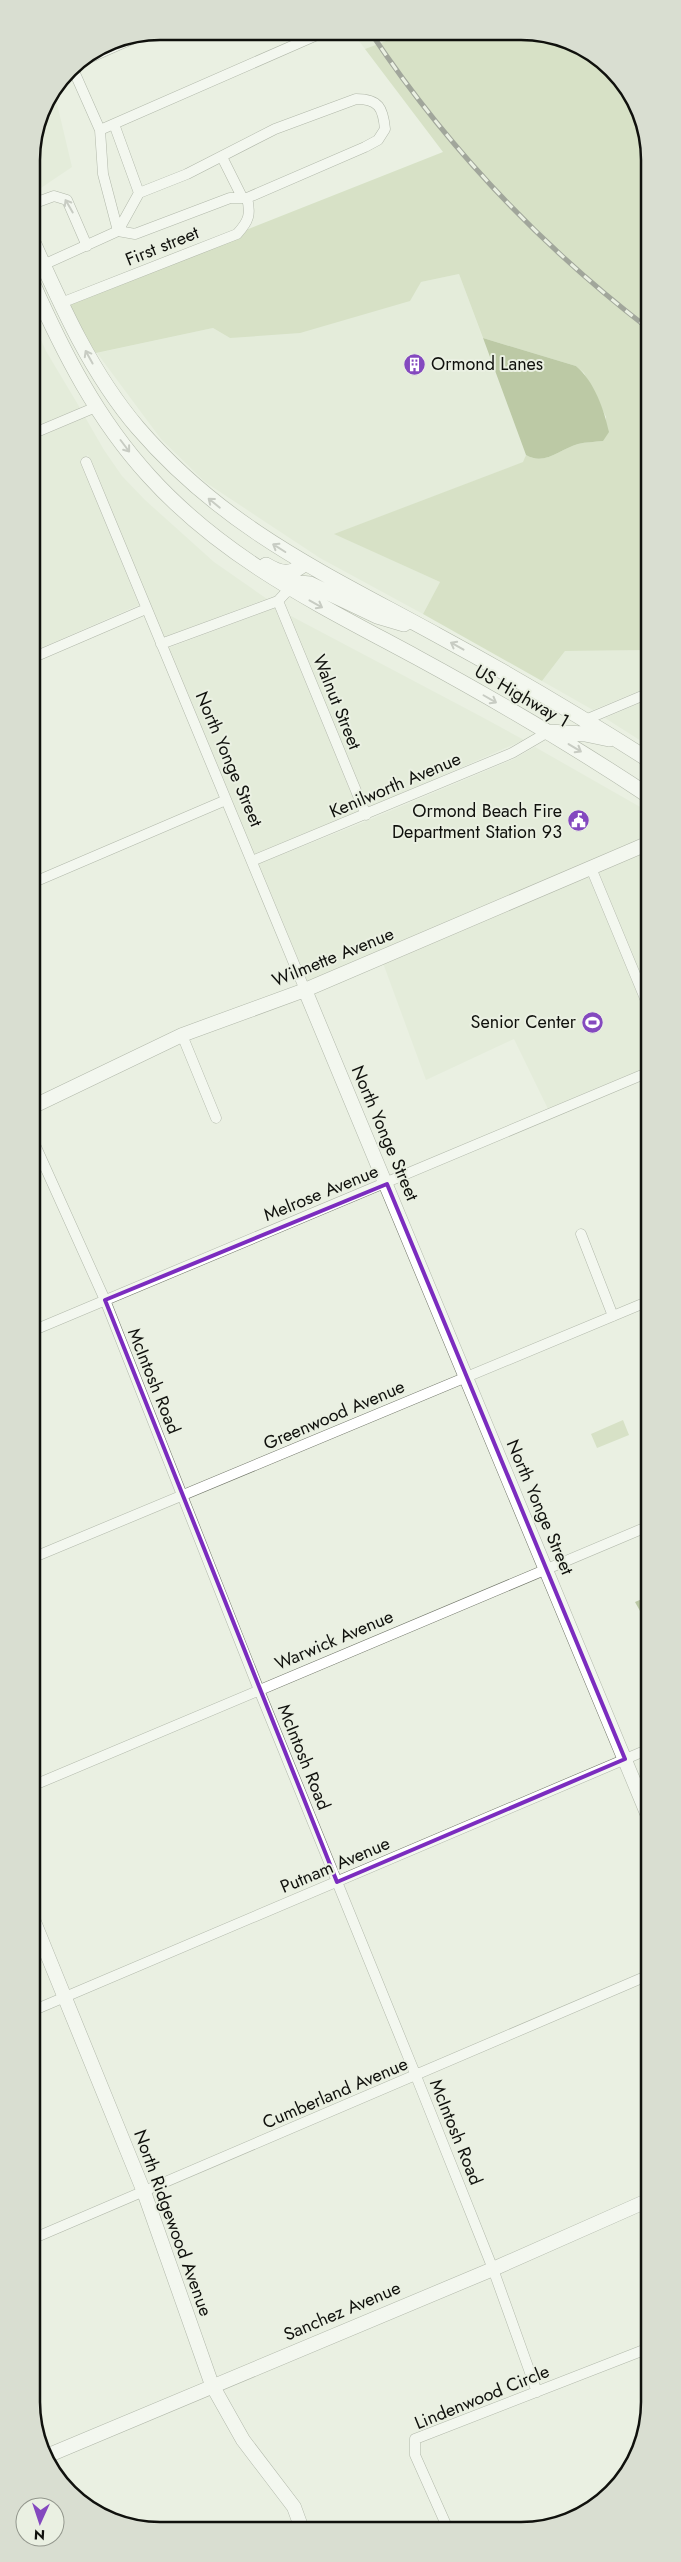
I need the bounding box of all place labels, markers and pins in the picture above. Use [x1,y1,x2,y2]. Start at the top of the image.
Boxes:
place label: Ormond Lanes [431,351,543,377]
building icon: Ormond Lanes [403,352,427,376]
place label: Ormond Beach Fire Department Station 93 [392,798,562,845]
public building icon: Ormond Beach Fire Department Station 93 [566,809,590,833]
place label: Senior Center [471,1009,577,1035]
sports icon: Senior Center [580,1010,604,1034]

